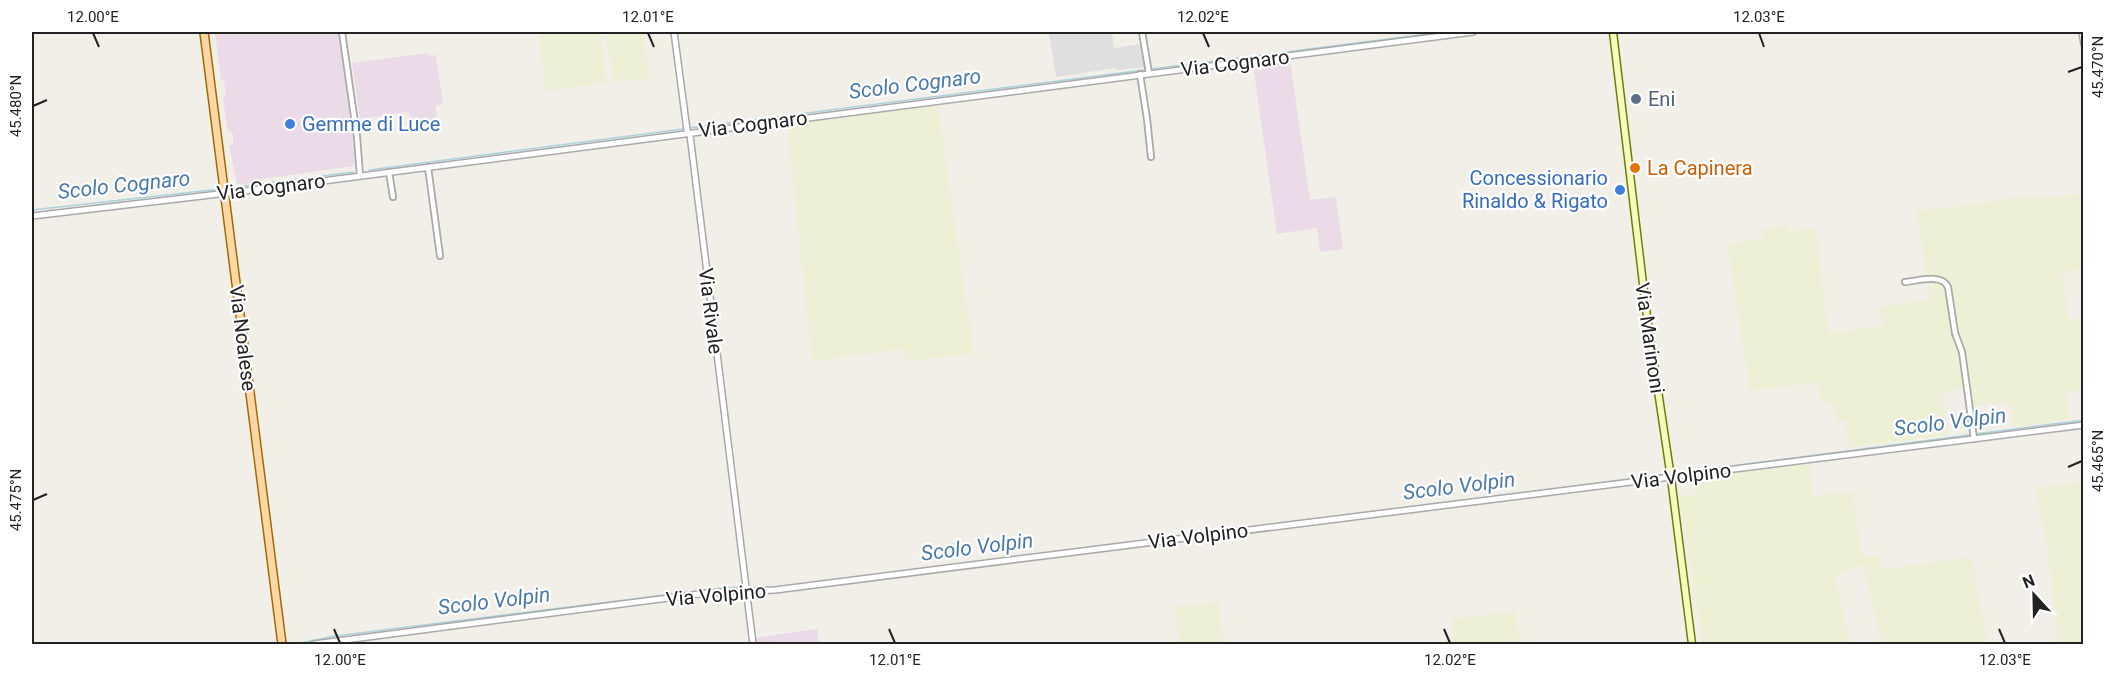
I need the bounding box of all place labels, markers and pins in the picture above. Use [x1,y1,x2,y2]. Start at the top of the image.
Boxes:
place label: Eni [1648,87,1675,111]
marker: Eni [1629,92,1643,106]
place label: Gemme di Luce [302,112,440,136]
marker: Gemme di Luce [283,117,297,131]
place label: La Capinera [1647,156,1753,180]
marker: La Capinera [1628,161,1642,175]
place label: Concessionario Rinaldo & Rigato [1462,166,1608,213]
marker: Concessionario Rinaldo & Rigato [1613,183,1627,197]

